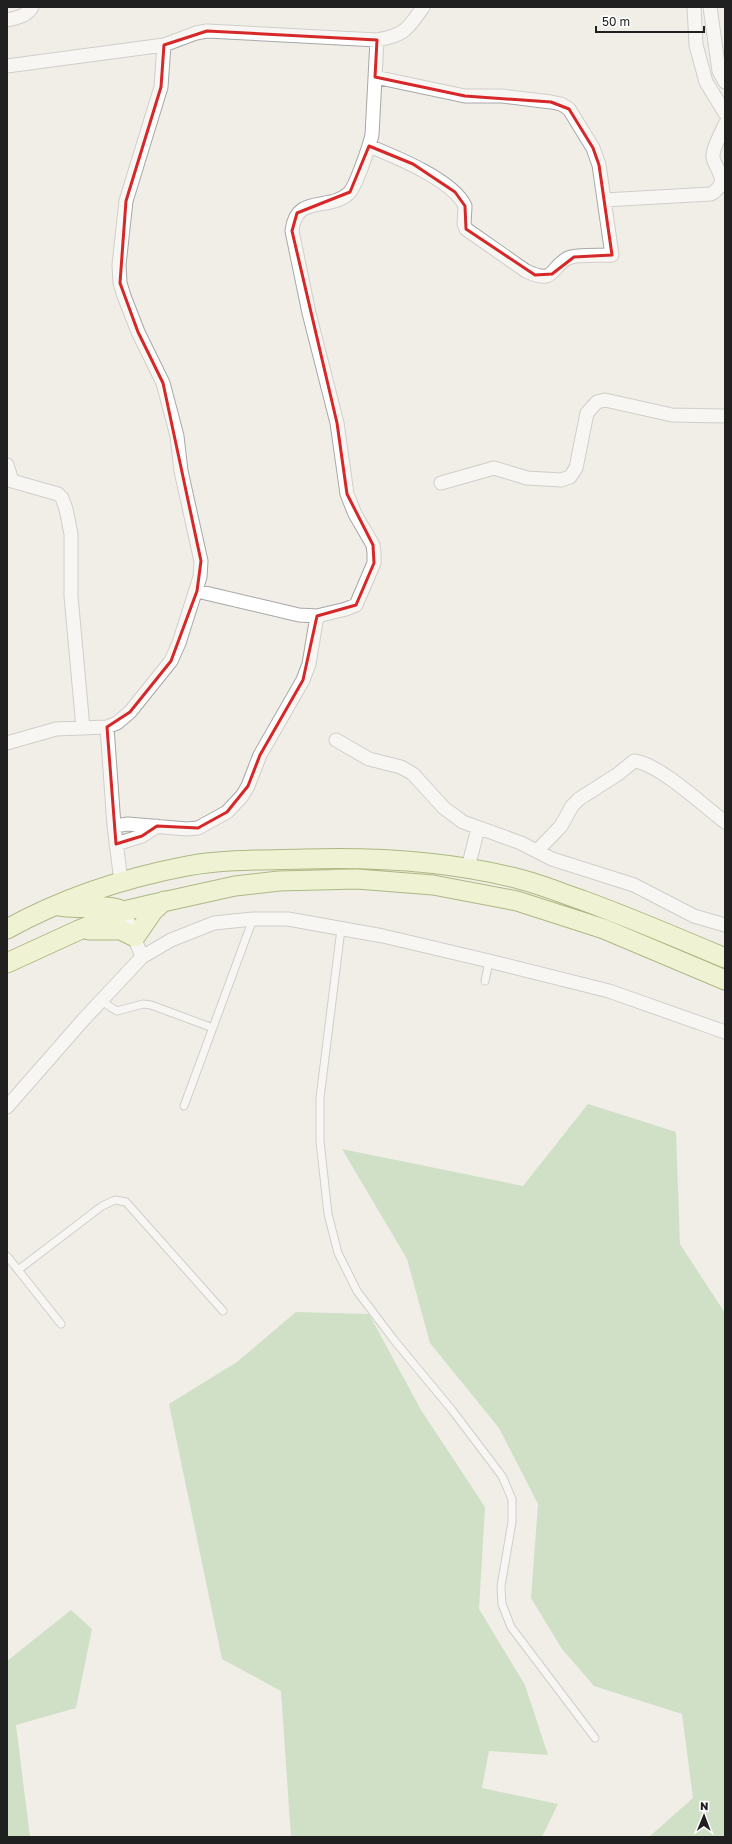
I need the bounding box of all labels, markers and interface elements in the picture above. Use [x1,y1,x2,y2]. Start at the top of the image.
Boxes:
scale bar [596,8,704,34]
text: 50 m [602,14,630,29]
north arrow [684,1796,724,1836]
text: N [700,1799,708,1812]

